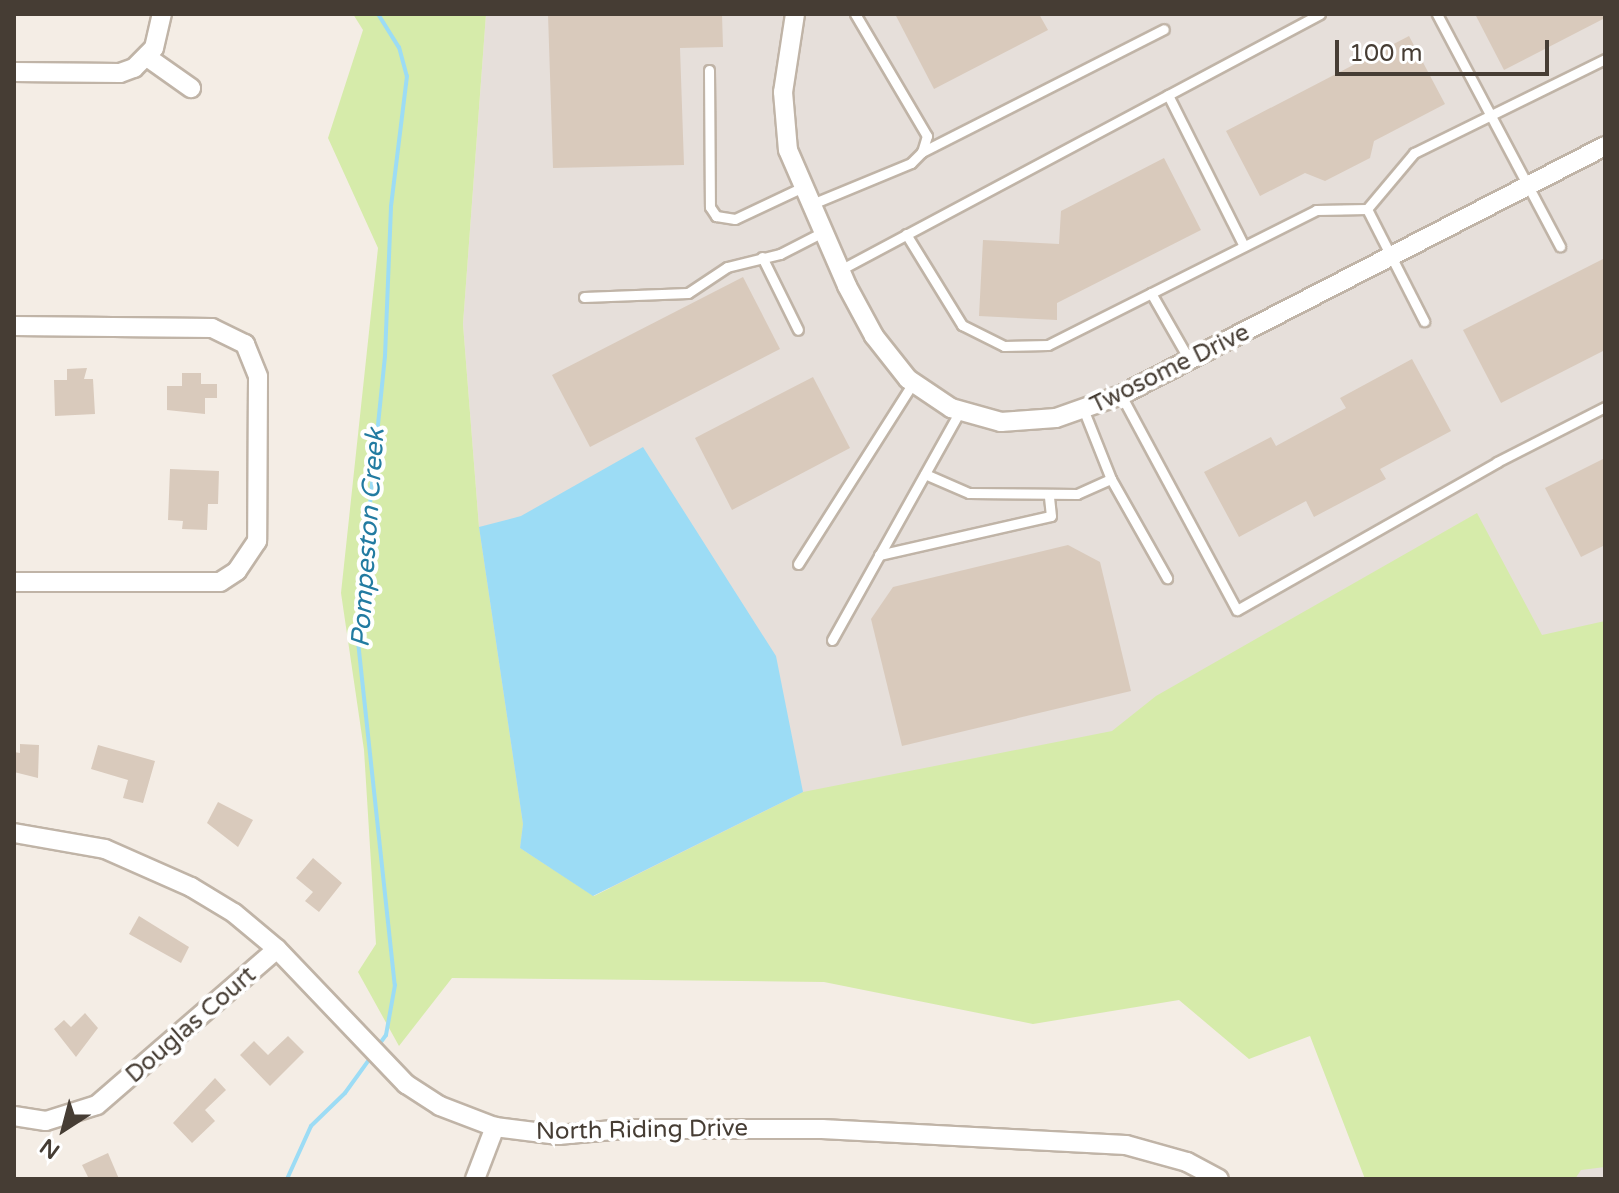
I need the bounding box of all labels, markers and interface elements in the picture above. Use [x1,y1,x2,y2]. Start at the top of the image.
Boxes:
scale bar [1339,24,1553,74]
text: 100 m [1349,39,1423,68]
street label: Twosome Drive [1086,318,1254,420]
water label: Pompeston Creek [345,427,391,649]
street label: Douglas Court [120,961,262,1089]
north arrow [24,1089,104,1169]
street label: North Riding Drive [536,1114,748,1146]
text: N [35,1133,65,1164]

